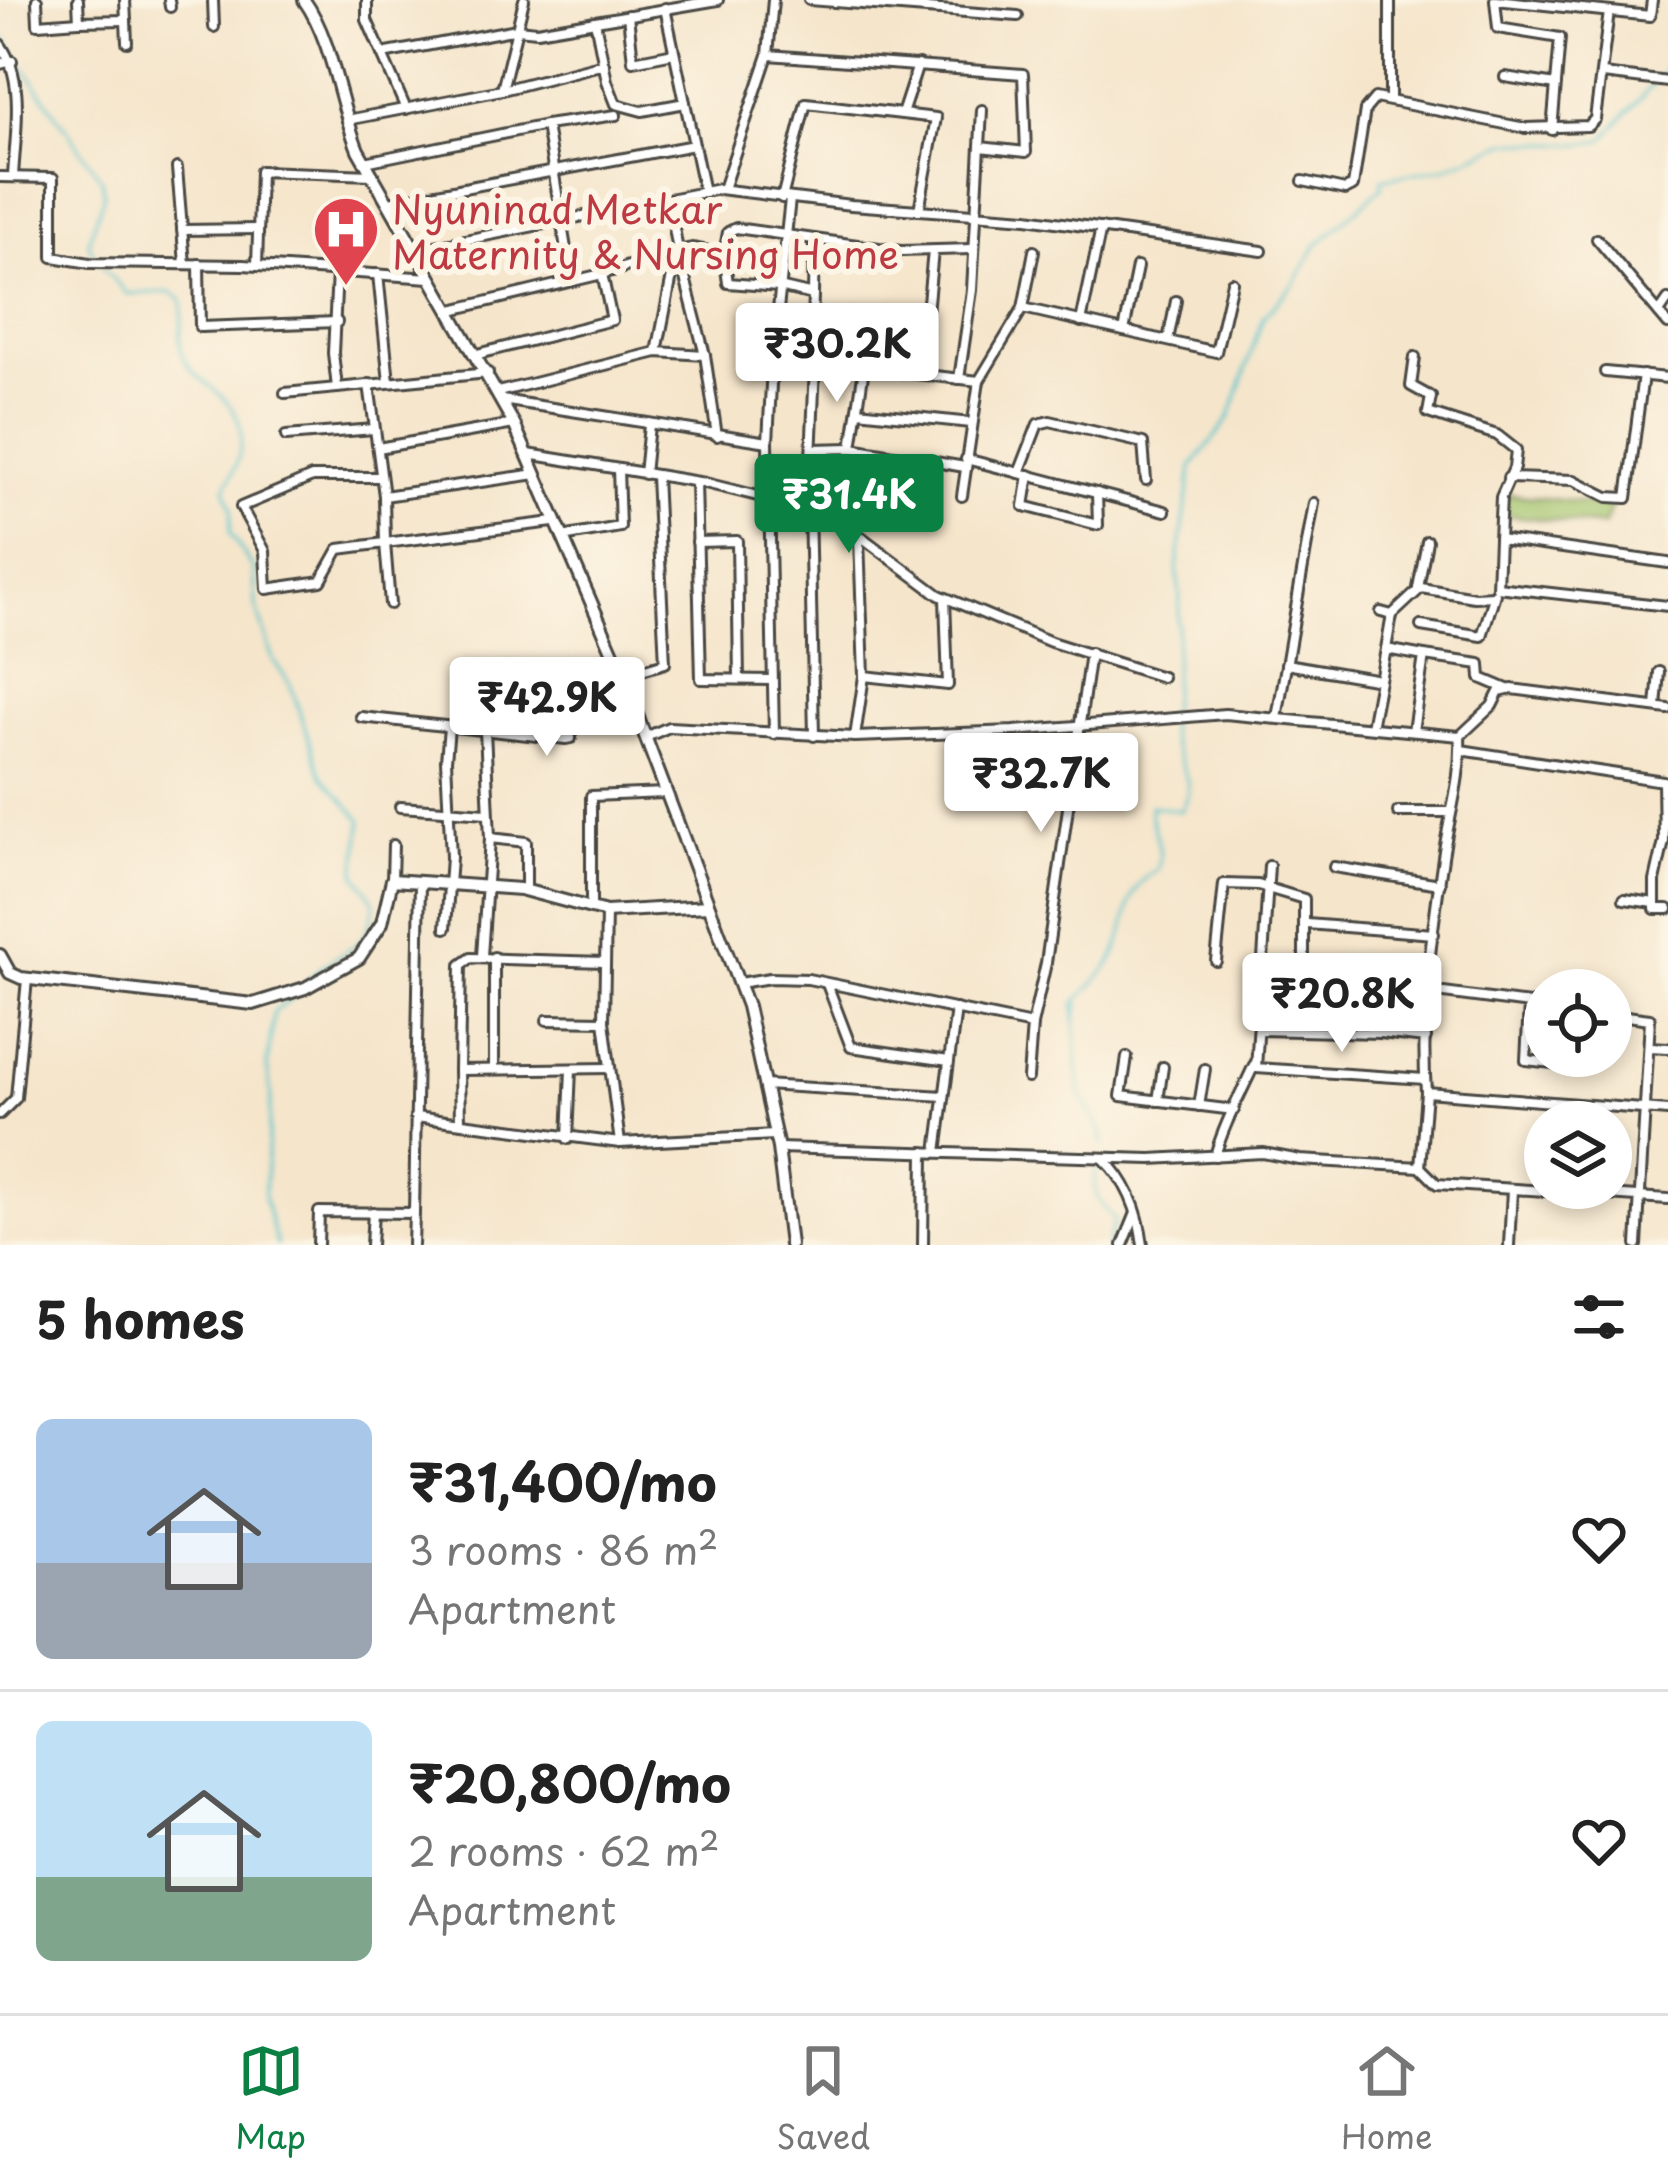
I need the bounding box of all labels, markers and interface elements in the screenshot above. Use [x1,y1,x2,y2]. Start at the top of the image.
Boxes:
place label: Nyuninad Metkar Maternity & Nursing Home [392,178,899,282]
hospital icon: Nyuninad Metkar Maternity & Nursing Home [311,194,381,288]
pin: ₹30.2K [739,303,935,405]
text: ₹30.2K [763,312,911,371]
pin: ₹31.4K [751,454,947,556]
text: ₹31.4K [782,463,916,522]
pin: ₹42.9K [449,657,645,759]
text: ₹42.9K [477,666,617,725]
pin: ₹32.7K [943,733,1139,835]
text: ₹32.7K [971,742,1111,801]
pin: ₹20.8K [1244,953,1440,1055]
text: ₹20.8K [1269,962,1415,1021]
map controls [1524,969,1632,1209]
button: locate [1524,969,1632,1077]
button: layers [1524,1101,1632,1209]
text: 5 homes [36,1279,245,1356]
icon: filters [1566,1284,1632,1350]
text: ₹31,400/mo [408,1442,717,1519]
icon: home [132,1467,276,1611]
icon: heart [1566,1506,1632,1572]
text: 3 rooms · 86 m² [408,1519,718,1578]
text: Apartment [408,1578,616,1637]
text: ₹20,800/mo [408,1743,731,1820]
icon: home [132,1769,276,1913]
icon: heart [1566,1808,1632,1874]
text: 2 rooms · 62 m² [408,1820,720,1879]
text: Apartment [408,1879,616,1938]
tab: Map [235,2038,306,2160]
tab: Saved [777,2038,870,2160]
tab: Home [1341,2038,1433,2160]

